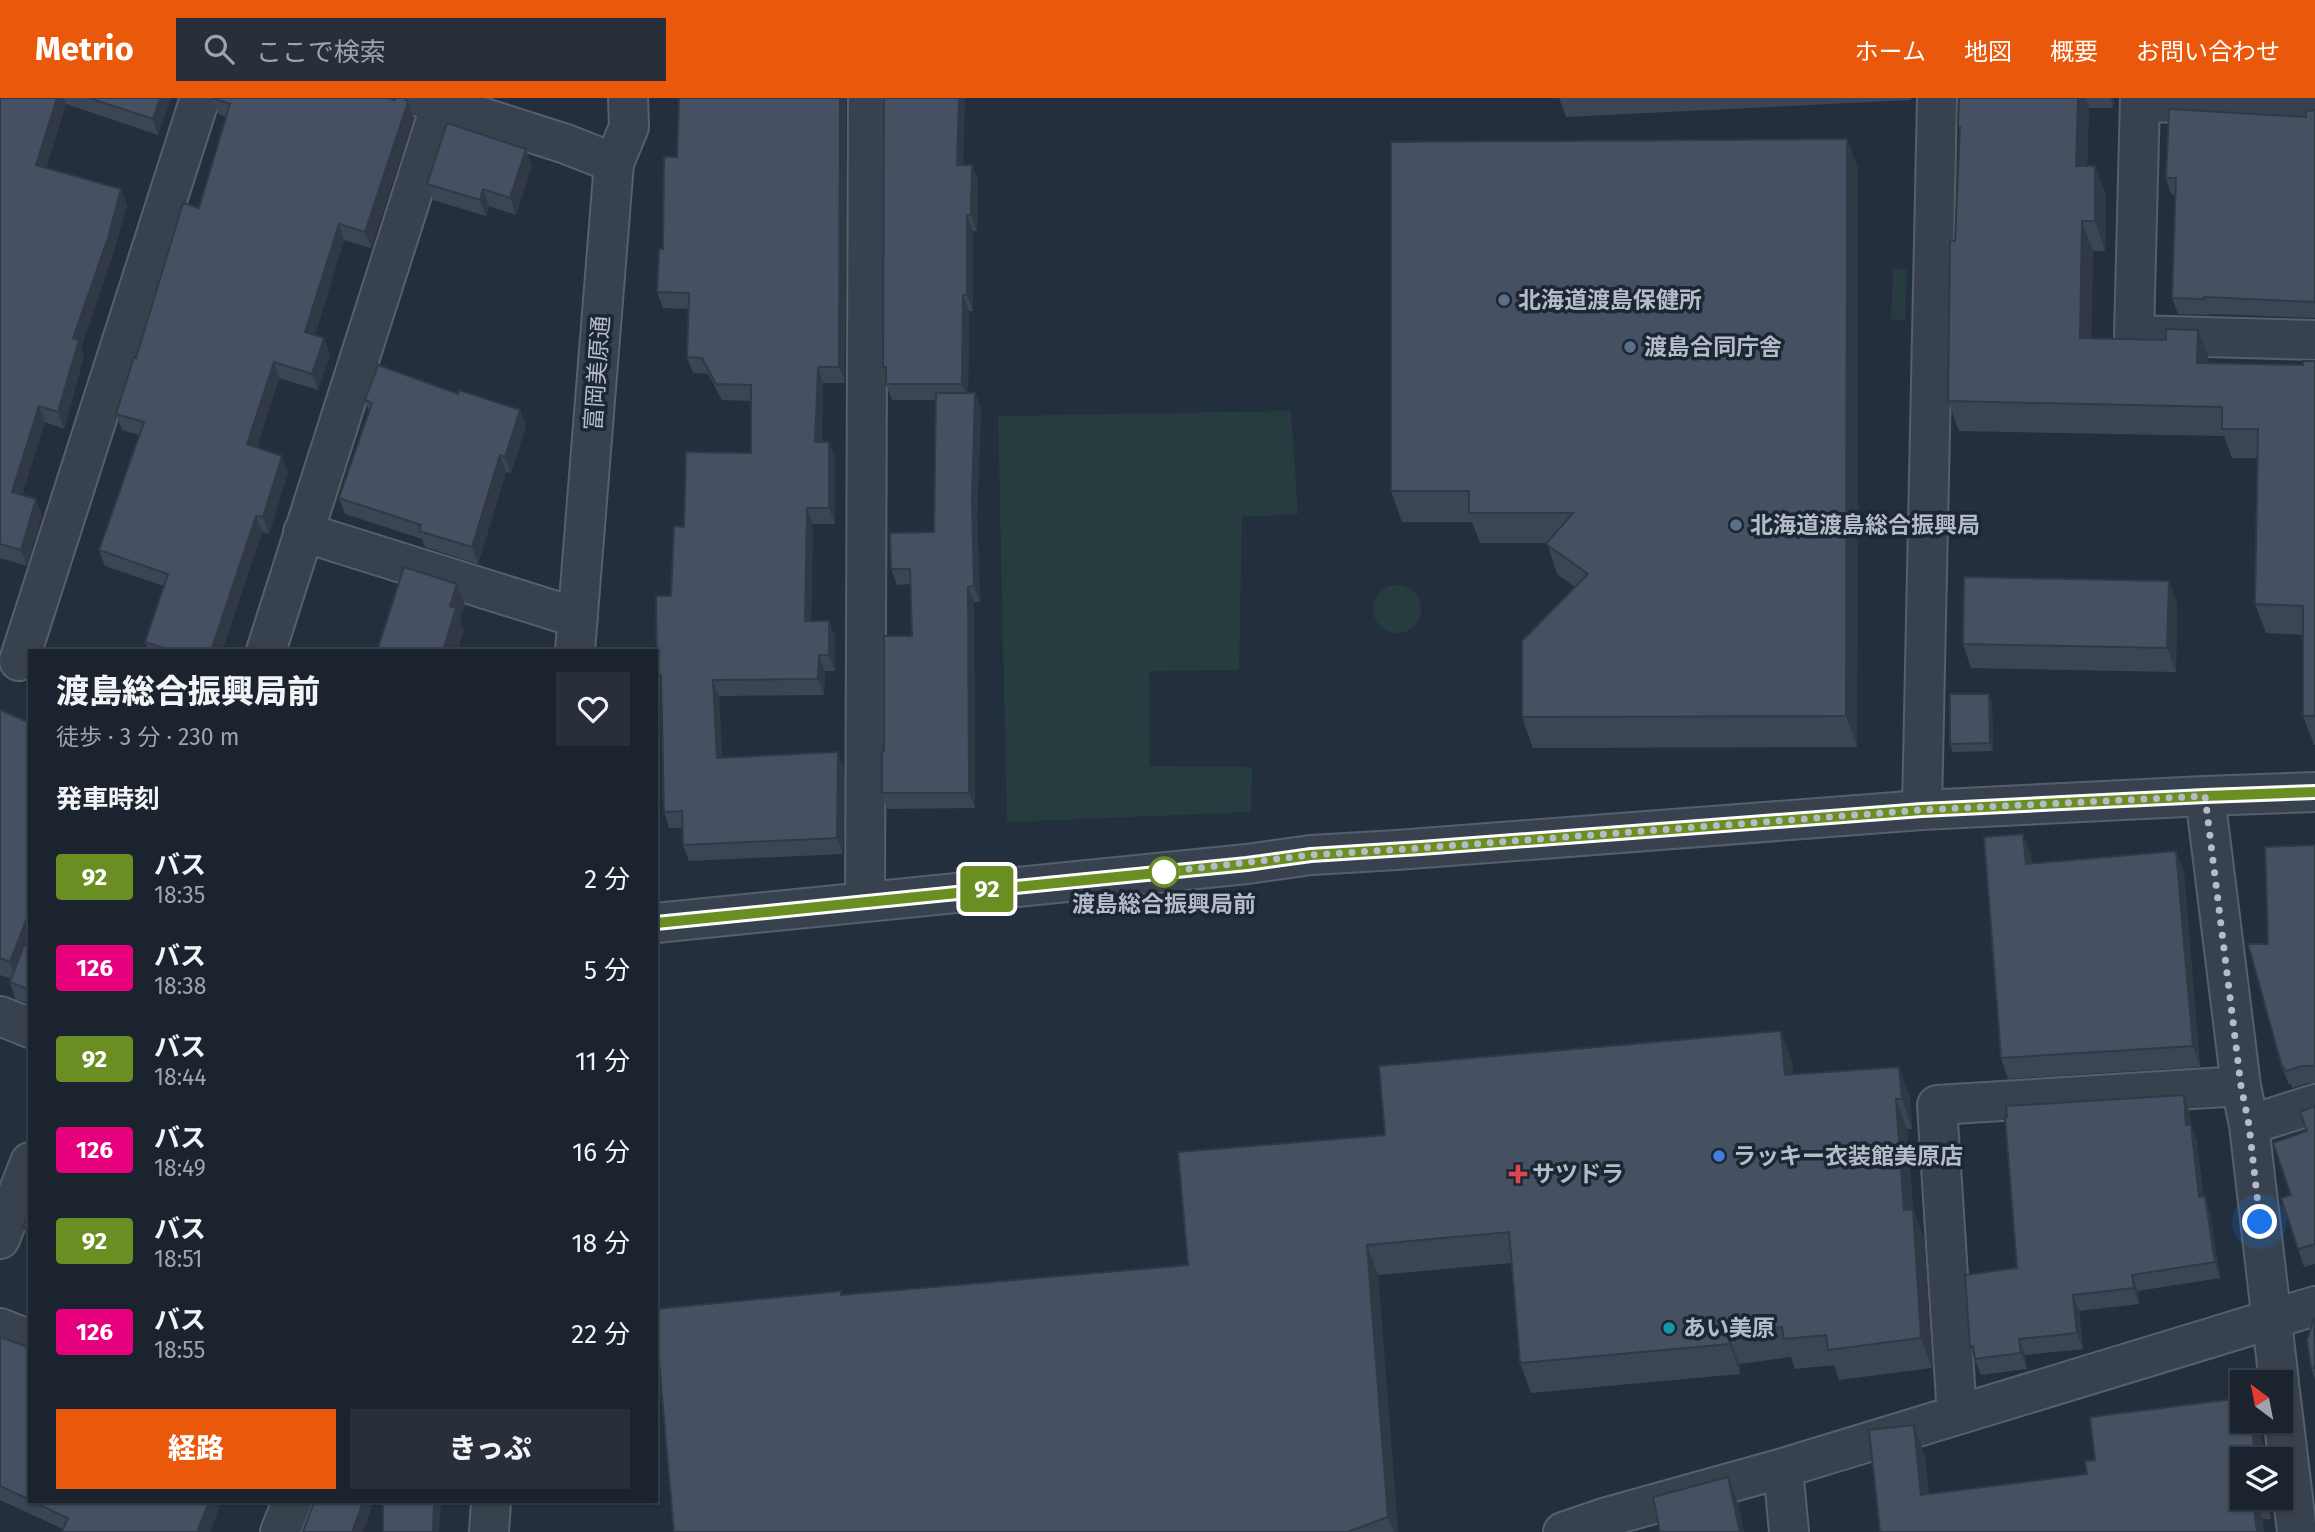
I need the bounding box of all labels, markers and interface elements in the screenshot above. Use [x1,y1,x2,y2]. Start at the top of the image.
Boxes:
search box [176,18,666,81]
text: Metrio [35,29,134,69]
icon: search [200,30,238,68]
text: ここで検索 [256,37,386,68]
text: ホーム [1855,38,1926,66]
text: 地図 [1964,38,2012,66]
text: 概要 [2050,38,2098,66]
text: お問い合わせ [2136,38,2280,66]
place label: 北海道渡島保健所 [1518,286,1702,314]
marker: 北海道渡島保健所 [1496,292,1512,308]
street label: 富岡美原通 [579,315,615,431]
place label: 渡島合同庁舎 [1644,333,1782,361]
marker: 渡島合同庁舎 [1622,339,1638,355]
place label: 北海道渡島総合振興局 [1750,511,1980,539]
marker: 北海道渡島総合振興局 [1728,517,1744,533]
text: 渡島総合振興局前 [56,672,320,712]
button: heart [556,672,630,746]
text: 徒歩 · 3 分 · 230 m [56,723,239,751]
text: 発車時刻 [56,784,160,815]
text: バス [154,850,206,881]
marker: 渡島総合振興局前 [1149,857,1179,887]
text: 92 [82,863,107,891]
text: 2 分 [584,864,630,895]
line badge: 92 [956,866,1018,912]
text: 92 [974,875,1000,903]
text: 18:35 [154,881,205,909]
place label: 渡島総合振興局前 [1072,890,1256,918]
text: バス [154,941,206,972]
text: 126 [76,954,113,982]
text: 5 分 [584,955,630,986]
text: 18:38 [154,972,207,1000]
text: バス [154,1032,206,1063]
text: 92 [82,1045,107,1073]
text: 11 分 [575,1046,630,1077]
text: 18:44 [154,1063,207,1091]
text: バス [154,1123,206,1154]
text: 126 [76,1136,113,1164]
text: 16 分 [572,1137,630,1168]
place label: ラッキー衣装館美原店 [1733,1142,1963,1170]
marker: ラッキー衣装館美原店 [1711,1148,1727,1164]
text: 18:49 [154,1154,206,1182]
place label: サツドラ [1532,1160,1624,1188]
marker: サツドラ [1510,1166,1526,1182]
your location [2242,1204,2277,1239]
text: バス [154,1214,206,1245]
text: 92 [82,1227,107,1255]
text: 18 分 [572,1228,630,1259]
text: 18:51 [154,1245,203,1273]
text: バス [154,1305,206,1336]
place label: あい美原 [1683,1314,1775,1342]
text: 126 [76,1318,113,1346]
text: 22 分 [571,1319,630,1350]
marker: あい美原 [1661,1320,1677,1336]
text: 18:55 [154,1336,205,1364]
north arrow [2230,1370,2292,1433]
map controls [2230,1370,2293,1510]
button: 経路 [56,1409,336,1489]
button: きっぷ [350,1409,630,1489]
button: layers [2230,1447,2293,1510]

